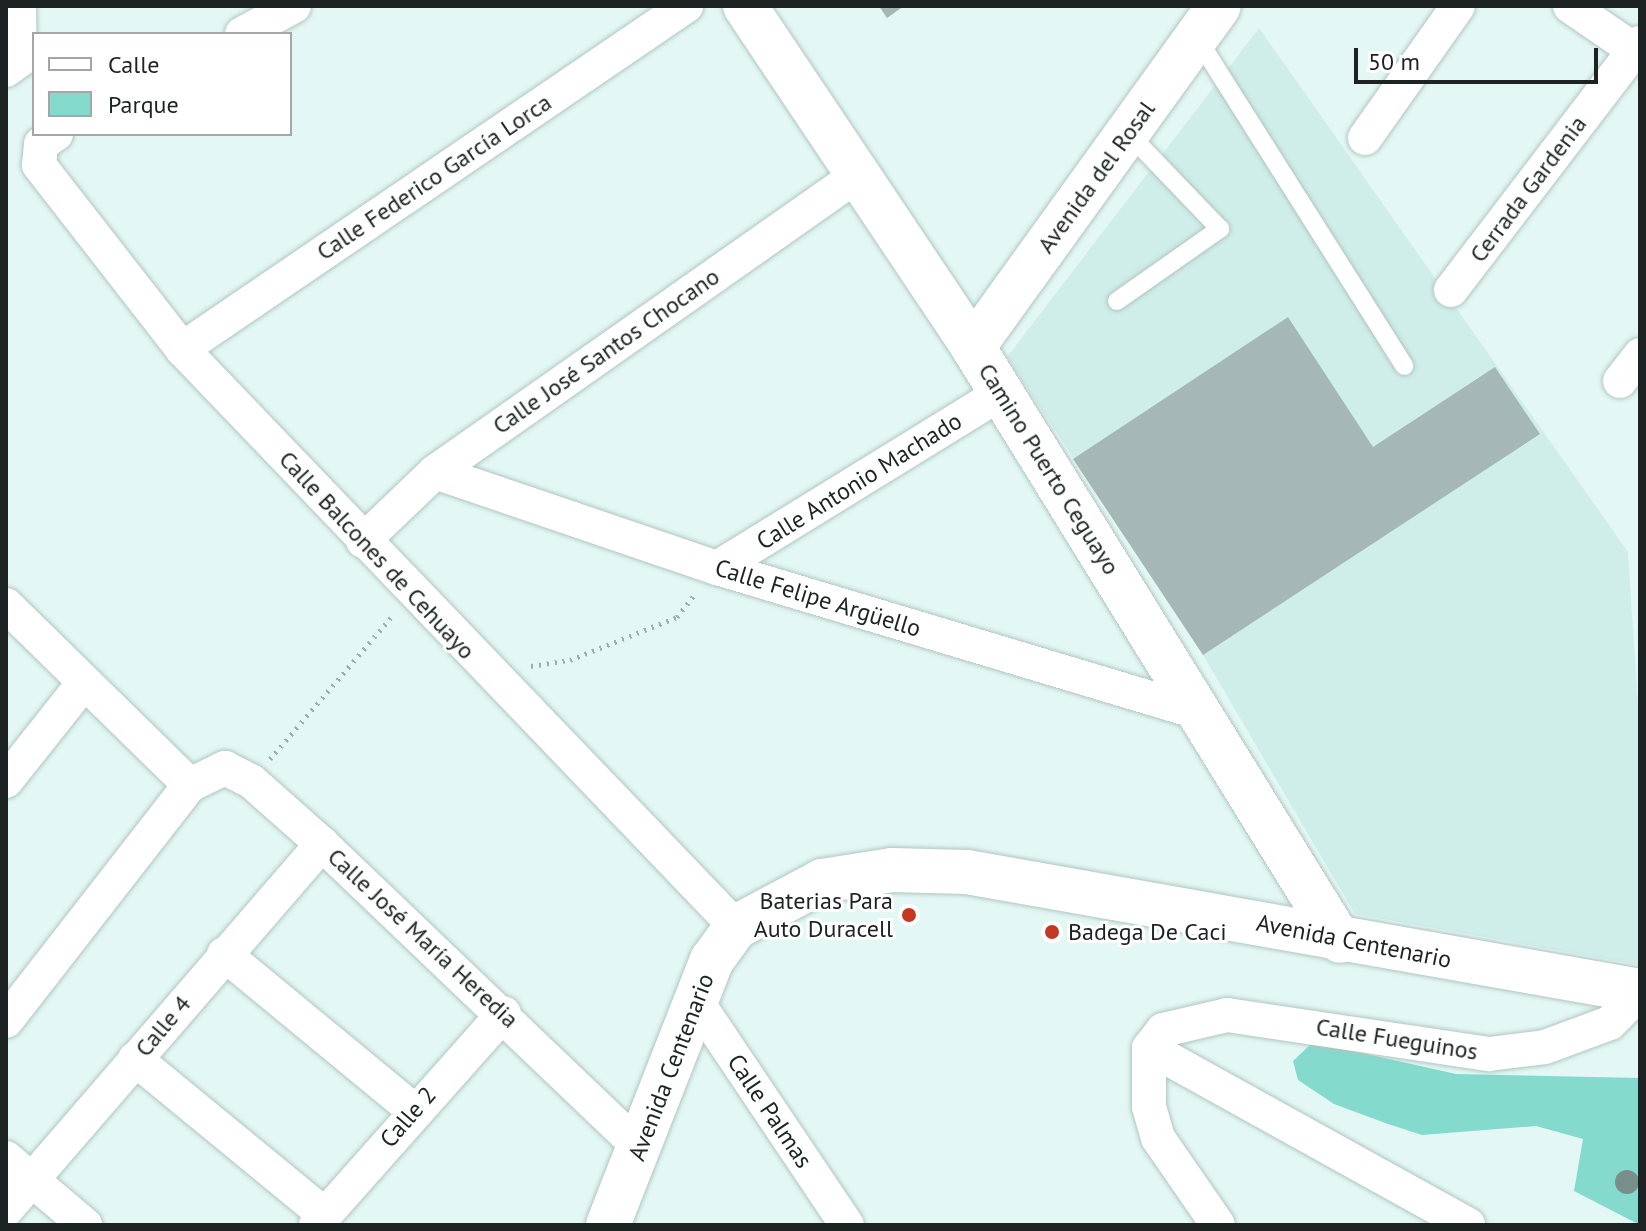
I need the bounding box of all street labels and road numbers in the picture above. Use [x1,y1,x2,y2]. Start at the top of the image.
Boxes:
street label: Calle Federico García Lorca [311,88,557,266]
street label: Avenida del Rosal [1031,95,1161,259]
street label: Cerrada Gardenia [1464,110,1592,268]
street label: Calle José Santos Chocano [487,262,725,440]
street label: Camino Puerto Ceguayo [972,358,1126,580]
street label: Calle Antonio Machado [751,406,967,556]
street label: Calle Balcones de Cehuayo [273,445,481,665]
street label: Calle Felipe Argüello [711,553,925,643]
street label: Calle José María Heredia [322,842,524,1034]
street label: Avenida Centenario [1254,908,1454,974]
street label: Avenida Centenario [622,969,720,1165]
street label: Calle 4 [129,990,197,1062]
street label: Calle Fueguinos [1314,1012,1480,1066]
street label: Calle Palmas [721,1049,819,1173]
street label: Calle 2 [374,1081,442,1153]

